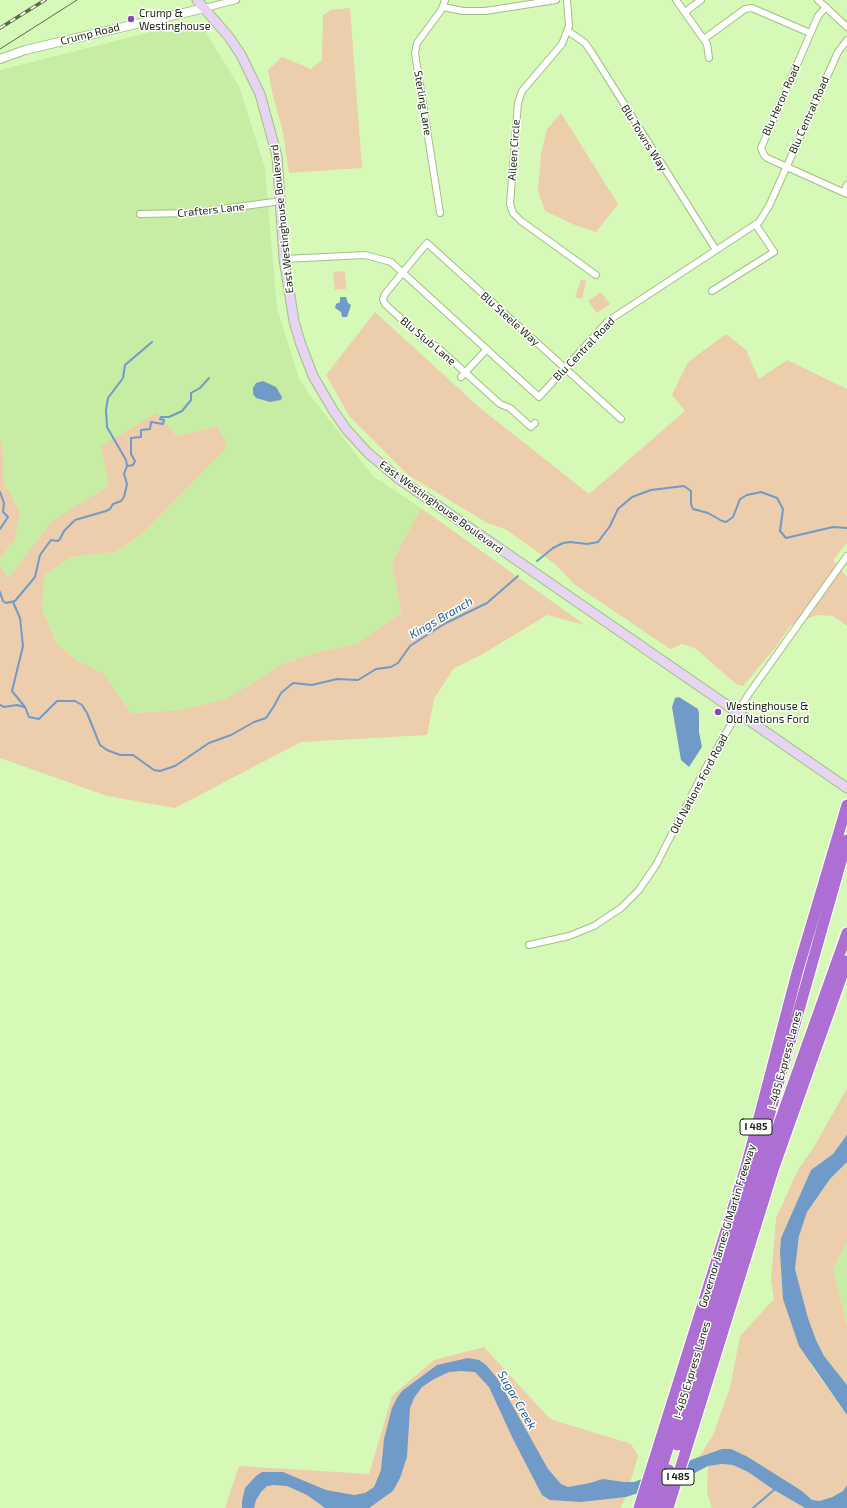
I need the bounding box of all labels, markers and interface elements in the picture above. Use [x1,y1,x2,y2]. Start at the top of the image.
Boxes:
place label: Crump & Westinghouse [139,6,211,32]
marker: Crump & Westinghouse [126,14,136,24]
street label: Crump Road [59,20,121,48]
street label: Blu Heron Road [759,62,803,138]
street label: Sterling Lane [411,70,435,136]
street label: Blu Central Road [786,74,832,156]
street label: Blu Towns Way [618,102,670,174]
street label: Aileen Circle [505,119,523,181]
street label: East Westinghouse Boulevard [268,144,296,294]
street label: Crafters Lane [177,200,245,220]
street label: Blu Steele Way [478,289,542,349]
street label: Blu Stub Lane [398,314,458,368]
street label: Blu Central Road [550,315,618,383]
street label: East Westinghouse Boulevard [377,458,505,556]
water label: Kings Branch [407,594,475,642]
place label: Westinghouse & Old Nations Ford [726,699,809,725]
marker: Westinghouse & Old Nations Ford [713,707,723,717]
street label: Old Nations Ford Road [667,732,731,836]
street label: I-485 Express Lanes [766,1009,804,1111]
road number: I 485 [740,1119,772,1135]
street label: Governor James G Martin Freeway [696,1143,758,1309]
street label: I-485 Express Lanes [671,1320,713,1420]
water label: Sugar Creek [494,1368,540,1432]
road number: I 485 [662,1469,694,1485]

